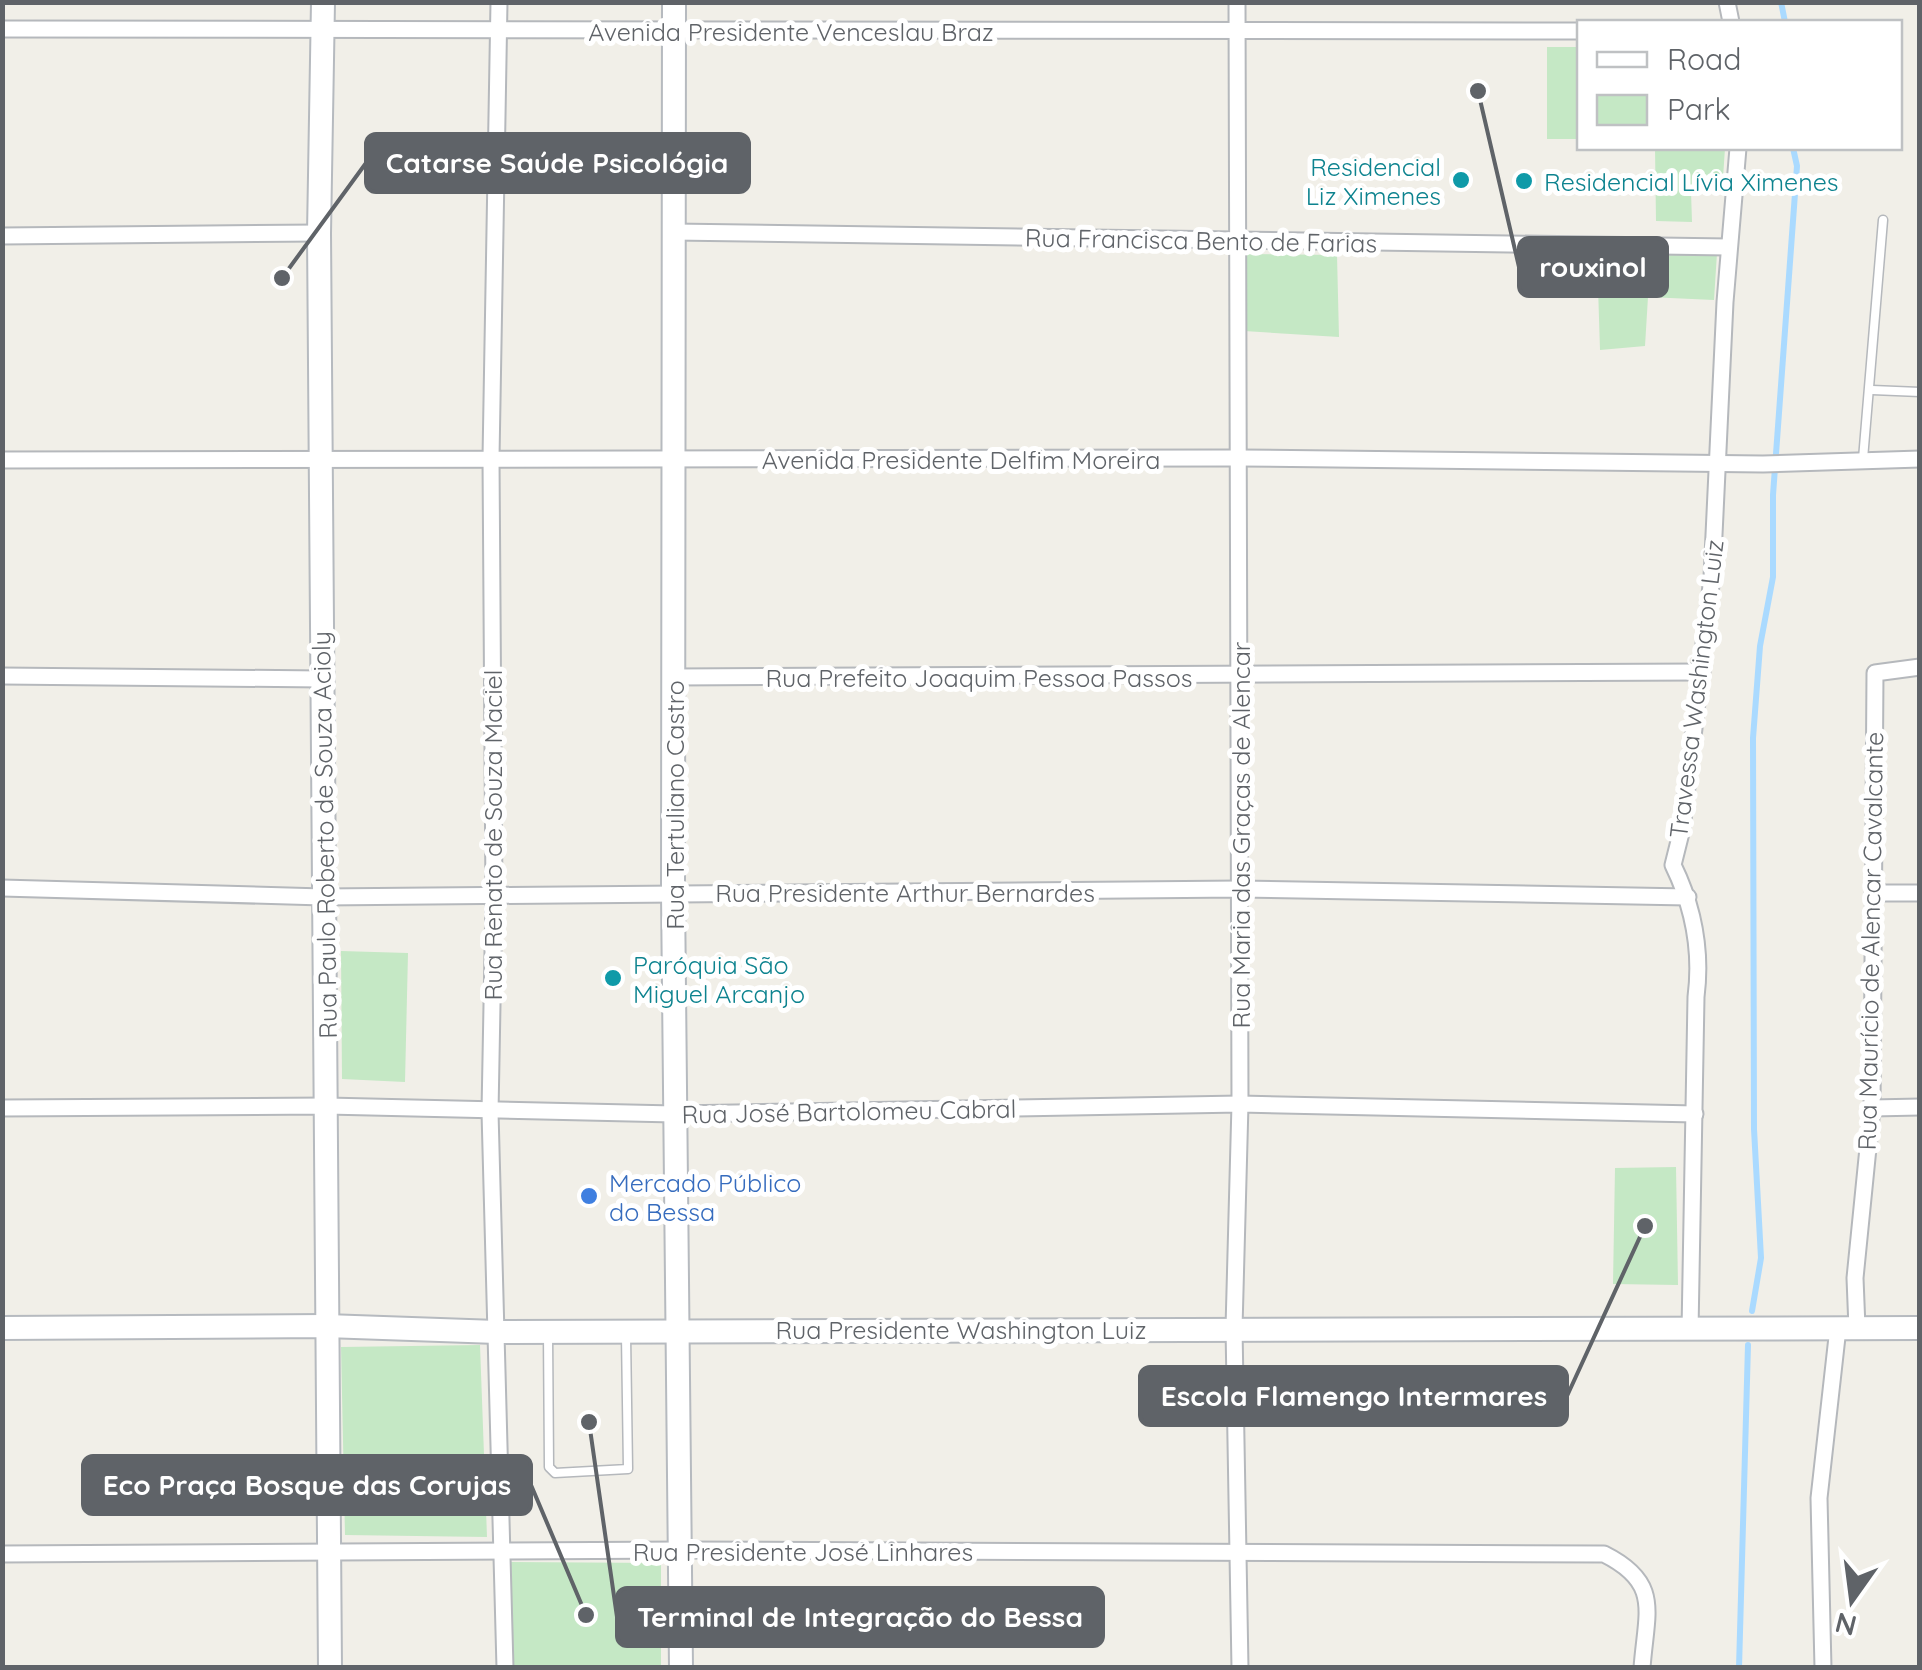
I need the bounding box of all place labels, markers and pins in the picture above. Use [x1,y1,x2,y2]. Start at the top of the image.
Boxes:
callout: Catarse Saúde Psicológia [366,134,749,192]
place label: Residencial Liz Ximenes [1306,151,1441,211]
place label: Residencial Lívia Ximenes [1544,166,1839,197]
marker: Residencial Liz Ximenes [1450,169,1472,191]
marker: Residencial Lívia Ximenes [1513,170,1535,192]
callout: rouxinol [1519,238,1667,296]
place label: Paróquia São Miguel Arcanjo [633,949,805,1009]
marker: Paróquia São Miguel Arcanjo [602,967,624,989]
place label: Mercado Público do Bessa [609,1167,801,1227]
marker: Mercado Público do Bessa [578,1185,600,1207]
callout: Escola Flamengo Intermares [1140,1367,1567,1425]
callout: Eco Praça Bosque das Corujas [83,1456,531,1514]
callout: Terminal de Integração do Bessa [617,1588,1103,1646]

